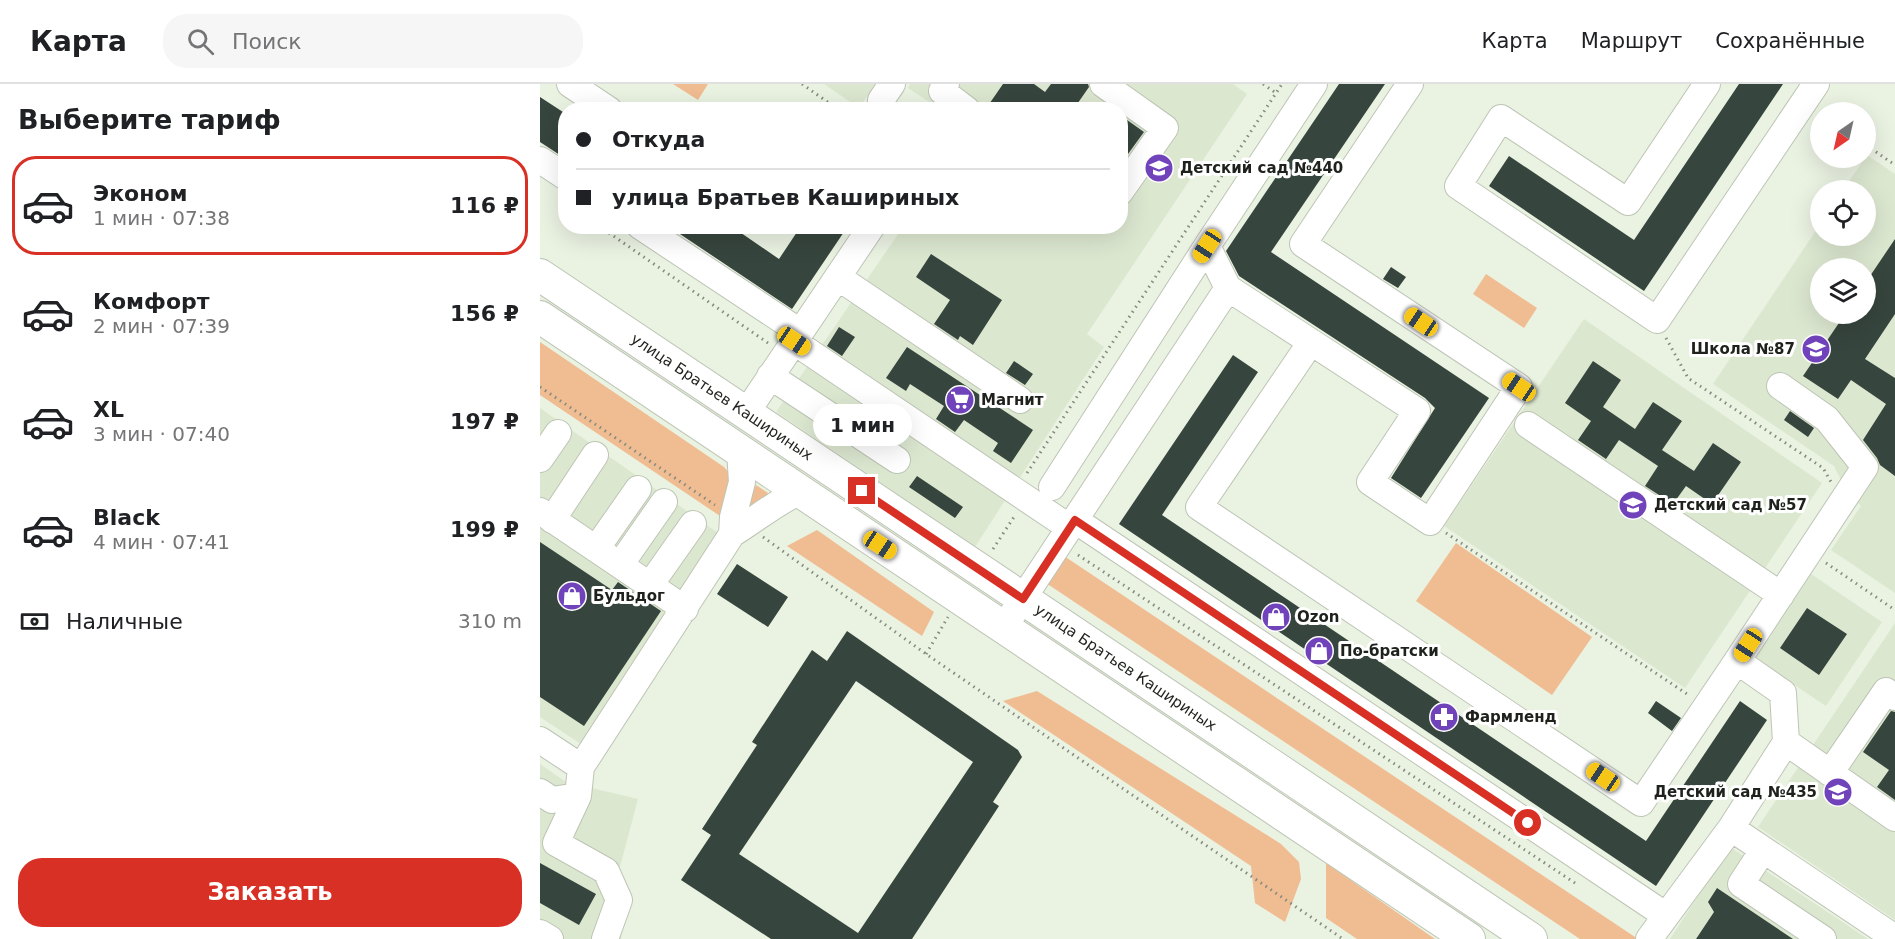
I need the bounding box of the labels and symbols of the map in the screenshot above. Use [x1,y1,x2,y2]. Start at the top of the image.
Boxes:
north arrow [1810,102,1876,168]
school or university icon: Детский сад №440 [1143,152,1175,184]
place label: Детский сад №440 [1180,159,1343,177]
car [1190,226,1224,266]
car [1401,304,1441,340]
car [774,323,814,359]
street label: улица Братьев Кашириных [628,330,816,464]
school or university icon: Школа №87 [1800,333,1832,365]
place label: Школа №87 [1691,340,1795,358]
car [1499,369,1539,405]
supermarket icon: Магнит [944,384,976,416]
place label: Магнит [981,391,1044,409]
callout: 1 мин [812,404,912,446]
route end [848,477,875,504]
school or university icon: Детский сад №57 [1617,489,1649,521]
place label: Детский сад №57 [1654,496,1807,514]
car [860,528,900,562]
shop icon: Бульдог [556,580,588,612]
place label: Бульдог [593,587,665,605]
street label: улица Братьев Кашириных [1031,600,1220,735]
shop icon: Ozon [1260,601,1292,633]
place label: Ozon [1297,608,1339,626]
car [1731,625,1765,665]
shop icon: По-братски [1303,635,1335,667]
place label: По-братски [1340,642,1439,660]
pharmacy icon: Фармленд [1428,701,1460,733]
place label: Фармленд [1465,708,1557,726]
car [1583,759,1623,795]
school or university icon: Детский сад №435 [1822,776,1854,808]
place label: Детский сад №435 [1654,783,1817,801]
route start [1514,809,1541,836]

